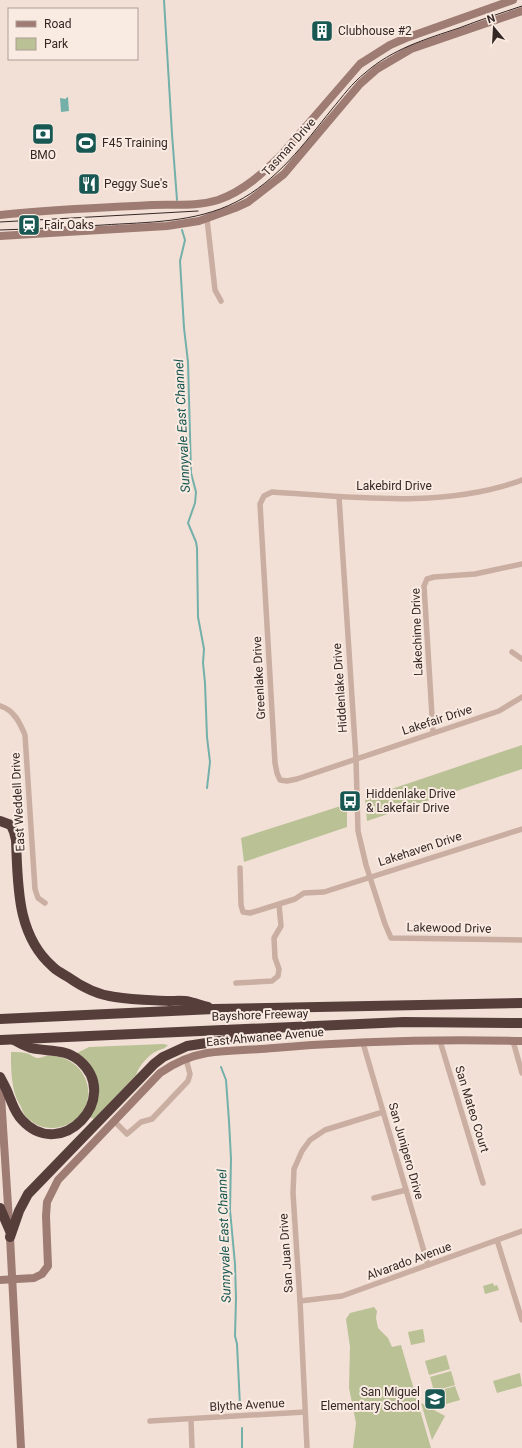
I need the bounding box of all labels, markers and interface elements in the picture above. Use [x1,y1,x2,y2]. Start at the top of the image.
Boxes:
legend [8,8,138,60]
north arrow [474,8,514,48]
text: N [485,12,497,26]
text: Road [44,17,72,31]
building icon: Clubhouse #2 [309,18,335,44]
place label: Clubhouse #2 [338,24,412,38]
text: Park [44,37,69,51]
street label: Tasman Drive [259,115,319,179]
bank icon: BMO [30,121,56,147]
sports icon: F45 Training [73,130,99,156]
place label: F45 Training [102,136,168,150]
place label: BMO [30,148,56,162]
restaurant icon: Peggy Sue's [76,171,102,197]
place label: Peggy Sue's [104,177,168,191]
station icon: Fair Oaks [16,212,42,238]
place label: Fair Oaks [44,218,94,232]
water label: Sunnyvale East Channel [171,358,193,493]
street label: Lakebird Drive [356,479,432,493]
street label: Lakechime Drive [408,588,426,676]
street label: Greenlake Drive [250,636,268,720]
street label: Hiddenlake Drive [330,643,350,733]
street label: Lakefair Drive [400,702,474,738]
street label: East Weddell Drive [8,752,28,852]
place label: Hiddenlake Drive & Lakefair Drive [366,787,456,815]
bus stop icon: Hiddenlake Drive & Lakefair Drive [337,788,363,814]
street label: Lakehaven Drive [376,829,464,869]
street label: Lakewood Drive [407,920,491,936]
street label: Bayshore Freeway [211,1006,309,1024]
street label: East Ahwanee Avenue [206,1025,324,1049]
street label: San Mateo Court [452,1064,492,1154]
street label: San Junipero Drive [386,1101,426,1201]
water label: Sunnyvale East Channel [214,1168,234,1303]
street label: San Juan Drive [276,1213,296,1293]
street label: Alvarado Avenue [365,1239,453,1283]
place label: San Miguel Elementary School [320,1385,420,1413]
school or university icon: San Miguel Elementary School [422,1386,448,1412]
street label: Blythe Avenue [209,1396,285,1414]

